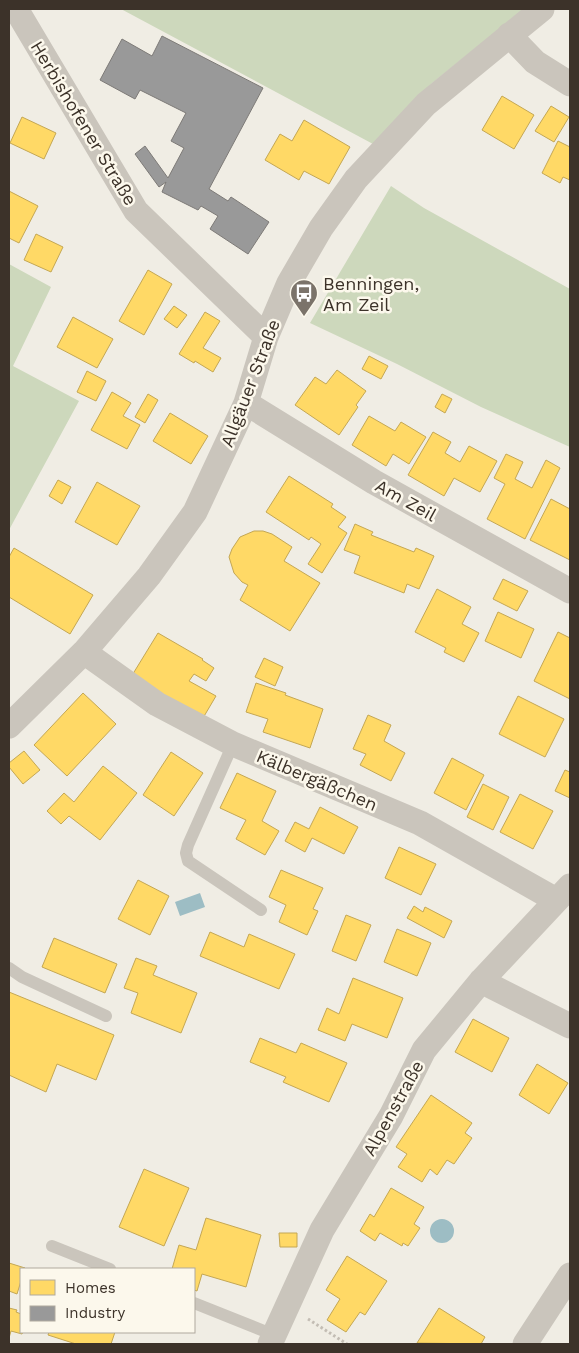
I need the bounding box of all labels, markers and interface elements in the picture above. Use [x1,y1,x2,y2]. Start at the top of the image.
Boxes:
street label: Herbishofener Straße [27,37,141,209]
place label: Benningen, Am Zeil [323,273,419,315]
bus stop icon: Benningen, Am Zeil [289,278,319,317]
street label: Allgäuer Straße [216,316,284,450]
street label: Am Zeil [372,475,441,526]
street label: Kälbergäßchen [253,745,381,815]
street label: Alpenstraße [358,1057,428,1159]
legend [20,1268,195,1333]
text: Homes [65,1279,116,1297]
text: Industry [65,1304,126,1322]

